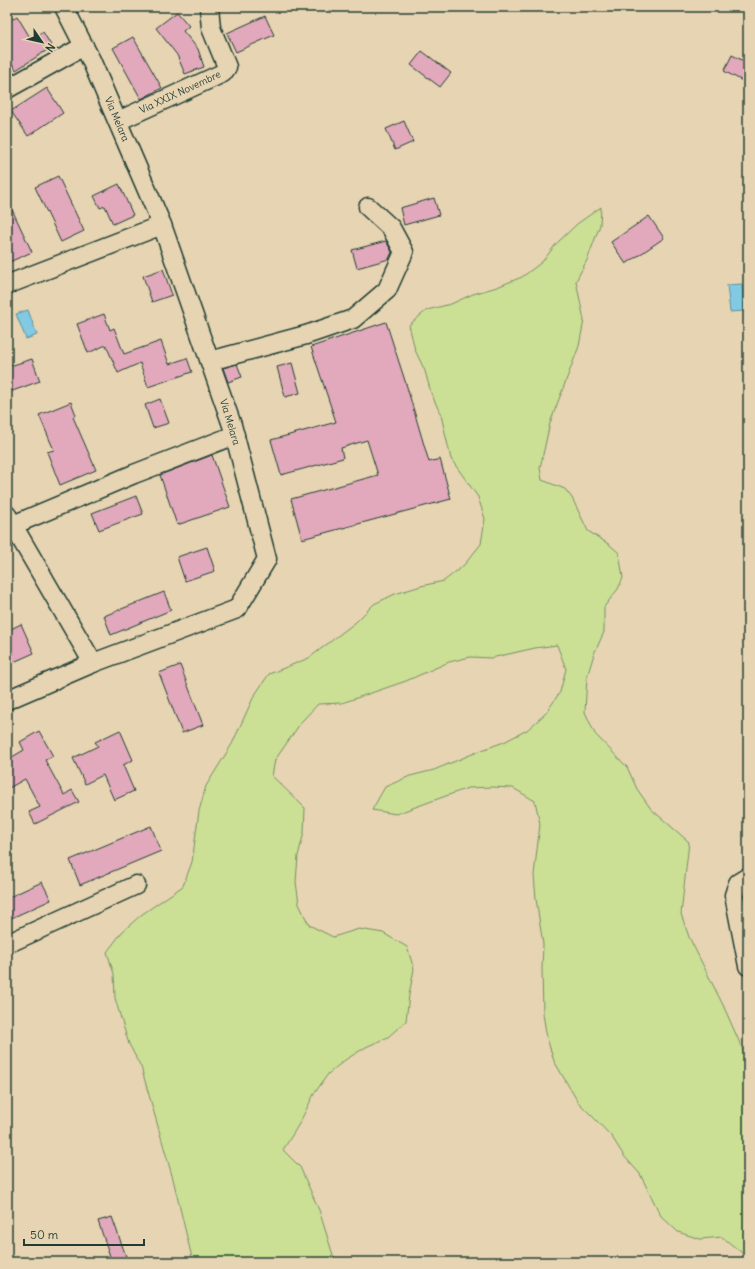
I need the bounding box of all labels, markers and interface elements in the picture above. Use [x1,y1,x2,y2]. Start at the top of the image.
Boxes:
north arrow [22,22,62,62]
text: N [42,41,58,55]
street label: Via XXIX Novembre [137,67,223,117]
street label: Via Melara [102,95,132,144]
street label: Via Melara [217,397,243,447]
scale bar [24,1221,144,1247]
text: 50 m [30,1227,59,1242]

